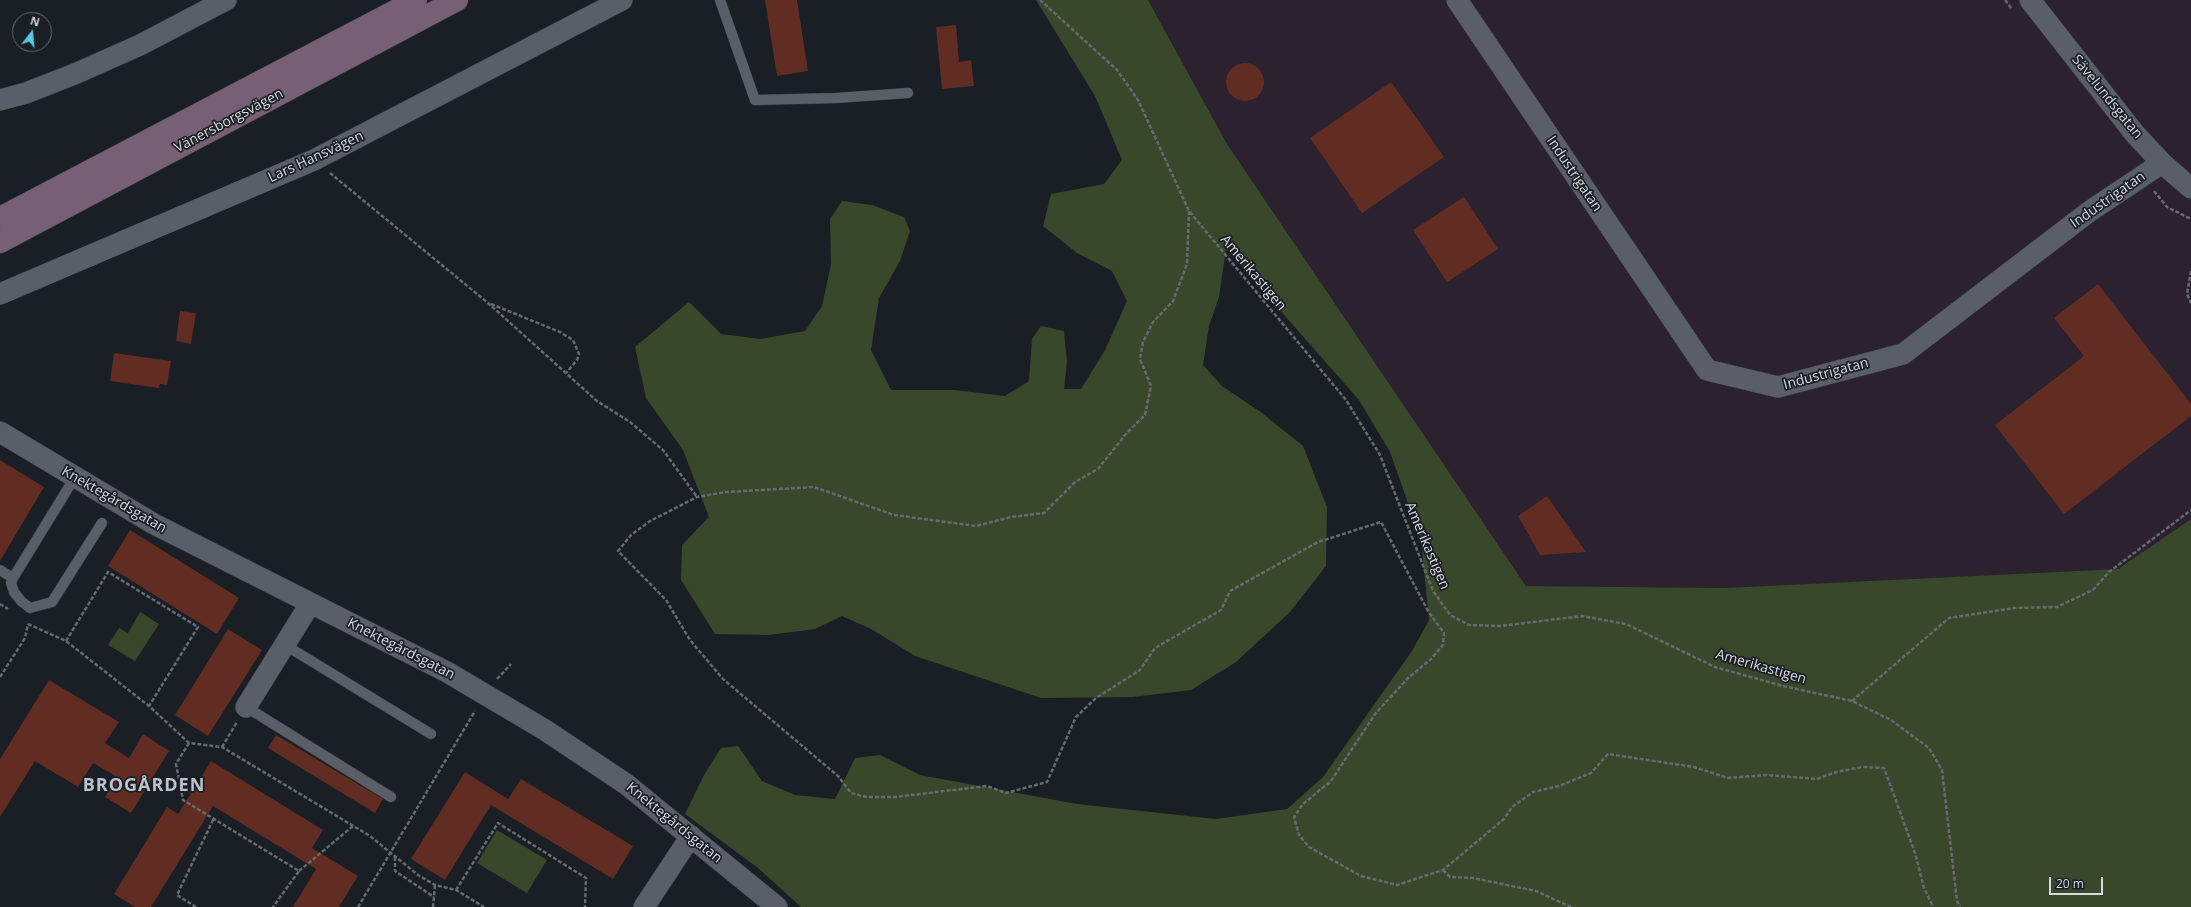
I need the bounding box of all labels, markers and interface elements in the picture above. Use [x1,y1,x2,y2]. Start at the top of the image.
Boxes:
north arrow [12,12,52,52]
text: N [29,12,42,29]
street label: Sävelundsgatan [2068,52,2146,142]
street label: Vänersborgsvägen [172,85,286,157]
street label: Lars Hansvägen [266,128,366,186]
street label: Industrigatan [1543,133,1605,215]
street label: Industrigatan [2067,168,2149,232]
street label: Amerikastigen [1217,232,1289,314]
street label: Industrigatan [1782,355,1870,393]
street label: Knektegårdsgatan [59,463,169,537]
street label: Amerikastigen [1401,500,1453,592]
street label: Knektegårdsgatan [344,615,458,683]
street label: Amerikastigen [1714,646,1808,688]
district label: BROGÅRDEN [83,775,205,797]
street label: Knektegårdsgatan [623,779,725,867]
scale bar [2051,869,2105,895]
text: 20 m [2056,875,2084,892]

